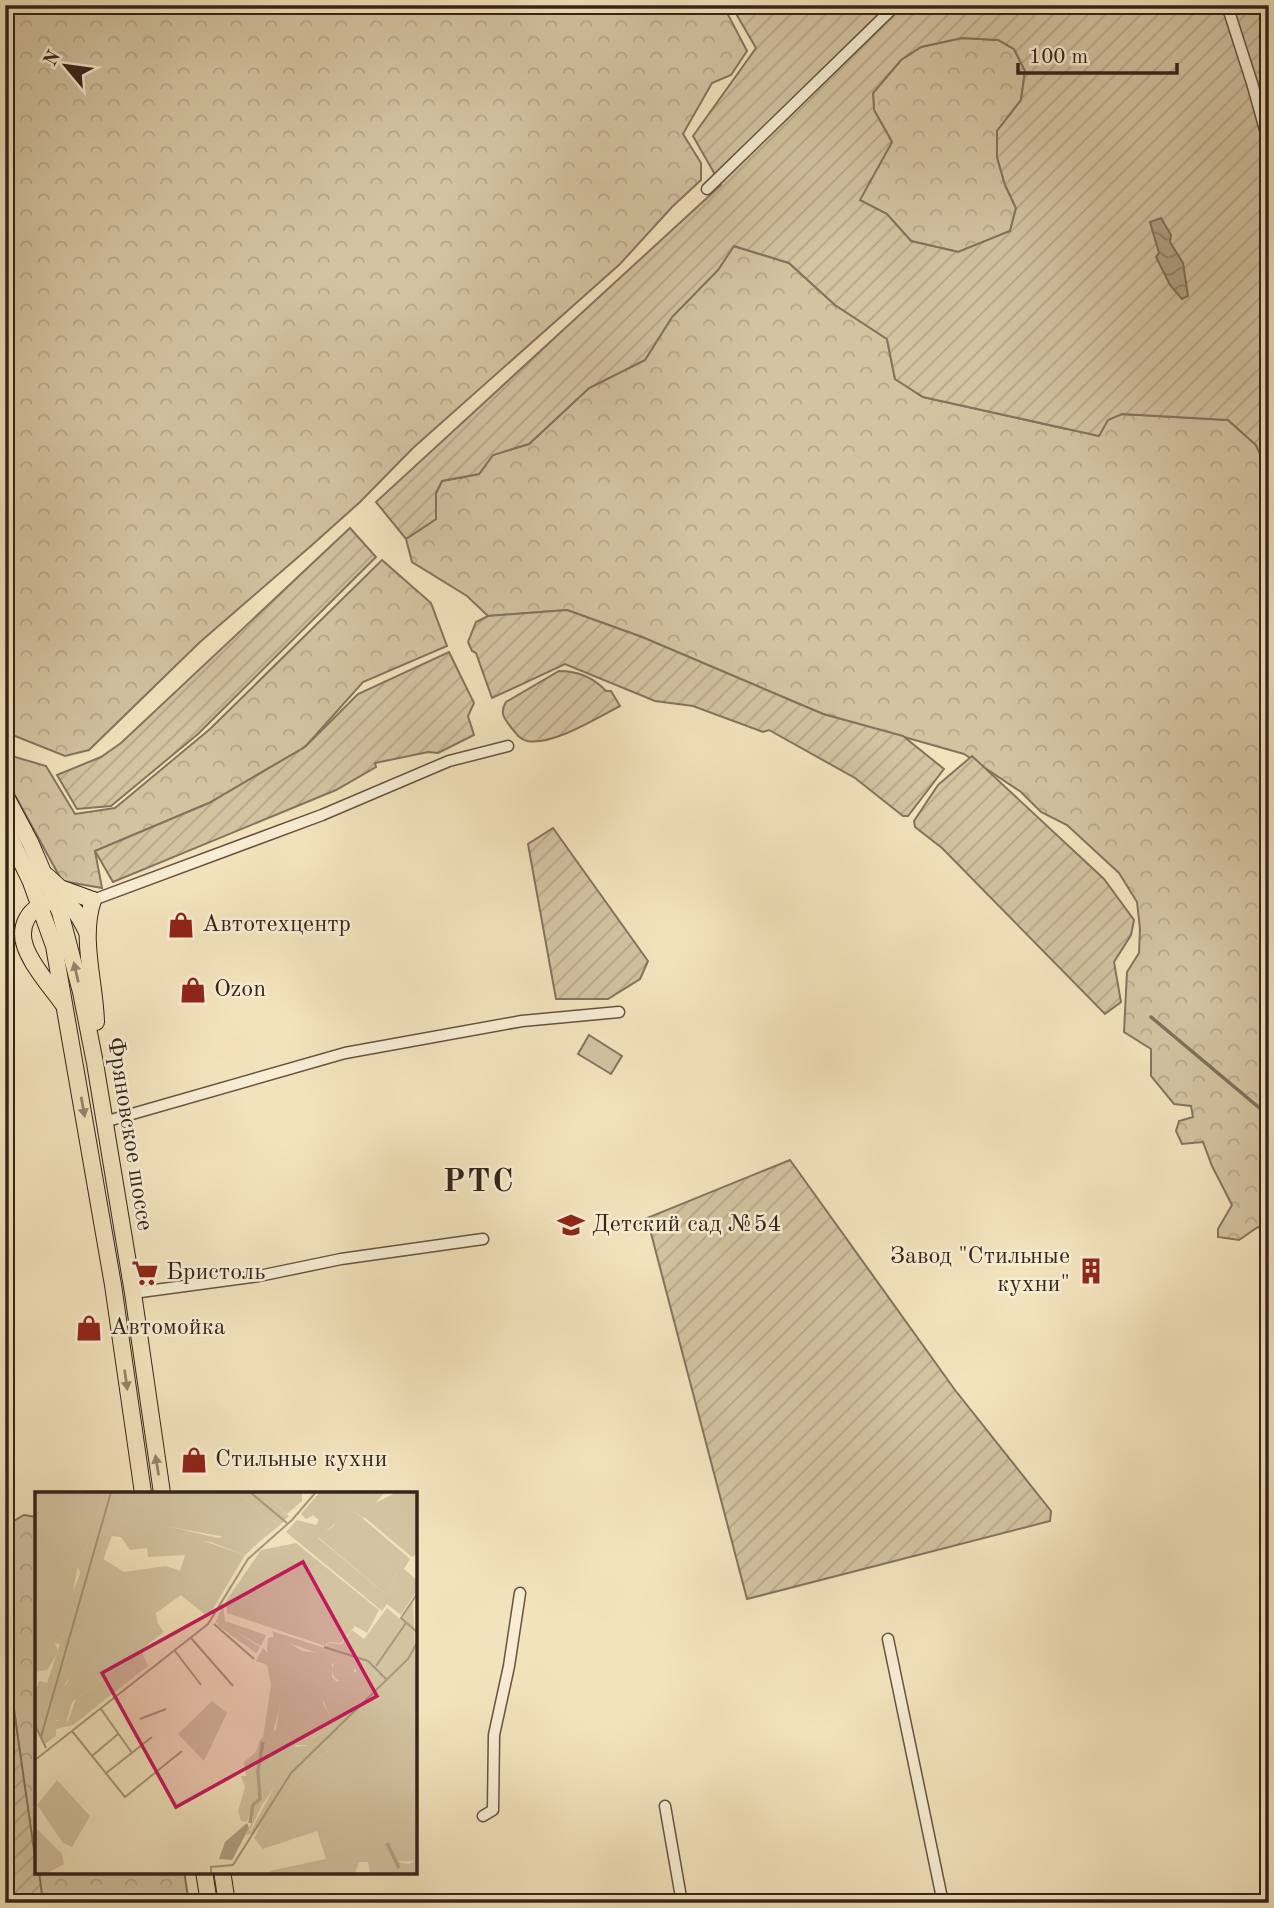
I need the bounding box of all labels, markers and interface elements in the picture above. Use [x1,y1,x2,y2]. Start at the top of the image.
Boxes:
north arrow [32,32,102,102]
scale bar [1018,32,1178,76]
text: 100 m [1029,47,1088,68]
text: N [41,48,65,70]
shop icon: Автотехцентр [166,910,196,940]
place label: Автотехцентр [202,913,351,937]
one-way arrow [70,961,81,983]
shop icon: Ozon [178,975,208,1005]
place label: Ozon [214,978,266,1002]
street label: Фряновское шоссе [102,1035,156,1233]
one-way arrow [77,1096,88,1118]
district label: РТС [443,1167,515,1199]
school or university icon: Детский сад №54 [556,1210,586,1240]
place label: Детский сад №54 [592,1213,781,1237]
place label: Завод "Стильные кухни" [890,1245,1070,1297]
building icon: Завод "Стильные кухни" [1076,1256,1106,1286]
supermarket icon: Бристоль [130,1258,160,1288]
place label: Бристоль [166,1261,265,1285]
shop icon: Автомойка [74,1313,104,1343]
place label: Автомойка [110,1316,226,1340]
one-way arrow [121,1369,132,1391]
shop icon: Стильные кухни [179,1445,209,1475]
place label: Стильные кухни [215,1448,387,1472]
one-way arrow [151,1453,162,1475]
inset map [35,1492,416,1873]

